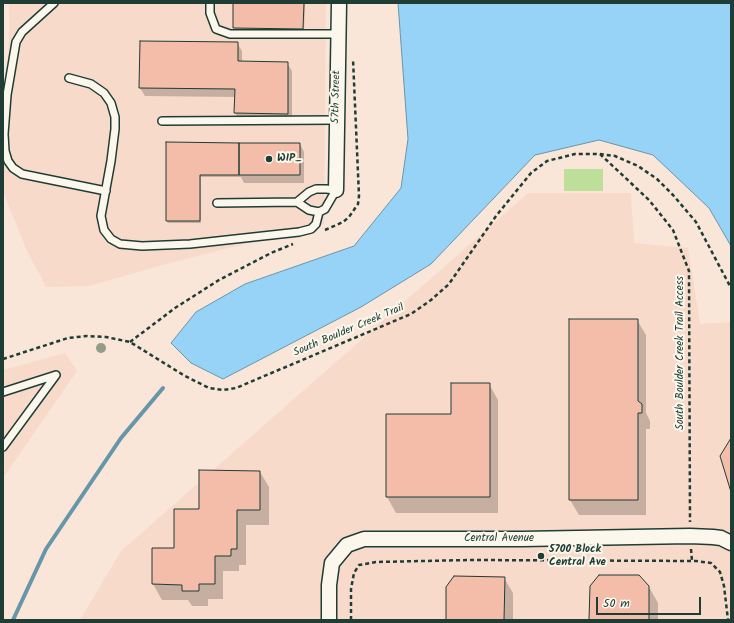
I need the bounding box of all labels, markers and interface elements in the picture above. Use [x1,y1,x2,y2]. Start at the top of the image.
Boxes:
street label: 57th Street [330,70,344,124]
place label: WIP_ [277,152,302,166]
marker: WIP_ [264,154,274,164]
street label: South Boulder Creek Trail Access [674,276,688,430]
street label: South Boulder Creek Trail [292,302,406,360]
street label: Central Avenue [464,532,534,546]
place label: 5700 Block Central Ave [549,543,606,569]
marker: 5700 Block Central Ave [536,551,546,561]
scale bar [598,589,703,615]
text: 50 m [603,594,630,613]

